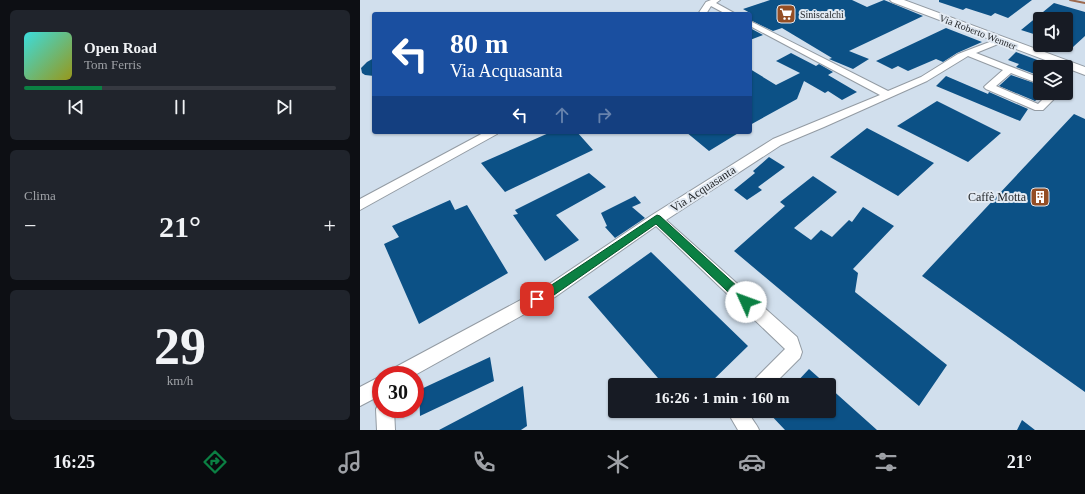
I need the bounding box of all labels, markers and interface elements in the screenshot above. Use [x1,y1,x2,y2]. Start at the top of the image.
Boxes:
supermarket icon: Siniscalchi [775,3,797,25]
place label: Siniscalchi [800,9,844,20]
street label: Via Roberto Wenner [938,12,1019,52]
map controls [1033,12,1073,100]
button: sound [1033,12,1073,52]
icon: left [384,28,436,80]
text: 80 m [450,28,508,59]
text: Open Road [84,40,157,56]
text: Tom Ferris [84,57,141,72]
button: layers [1033,60,1073,100]
text: Via Acquasanta [450,61,562,81]
icon: previous [65,96,87,118]
icon: pause [169,96,191,118]
icon: next [273,96,295,118]
icon: left [509,104,531,126]
icon: ahead [551,104,573,126]
icon: right [593,104,615,126]
street label: Via Acquasanta [668,162,739,215]
building icon: Caffè Motta [1029,186,1051,208]
text: Clima [24,188,56,203]
place label: Caffè Motta [968,190,1027,204]
text: 21° [159,210,201,243]
text: − [24,213,36,238]
text: + [324,213,336,238]
position arrow [725,281,767,323]
pin [520,282,554,316]
icon: arrive [526,288,548,310]
text: 29 [154,318,206,375]
speed limit sign: 30 [372,366,424,418]
text: km/h [167,373,193,388]
text: 16:26 · 1 min · 160 m [655,390,790,406]
icon: directions [201,448,229,476]
icon: music [336,448,364,476]
icon: phone [470,448,498,476]
icon: climate [604,448,632,476]
icon: car [738,448,766,476]
icon: filters [872,448,900,476]
text: 16:25 [53,452,95,472]
text: 21° [1007,452,1032,472]

